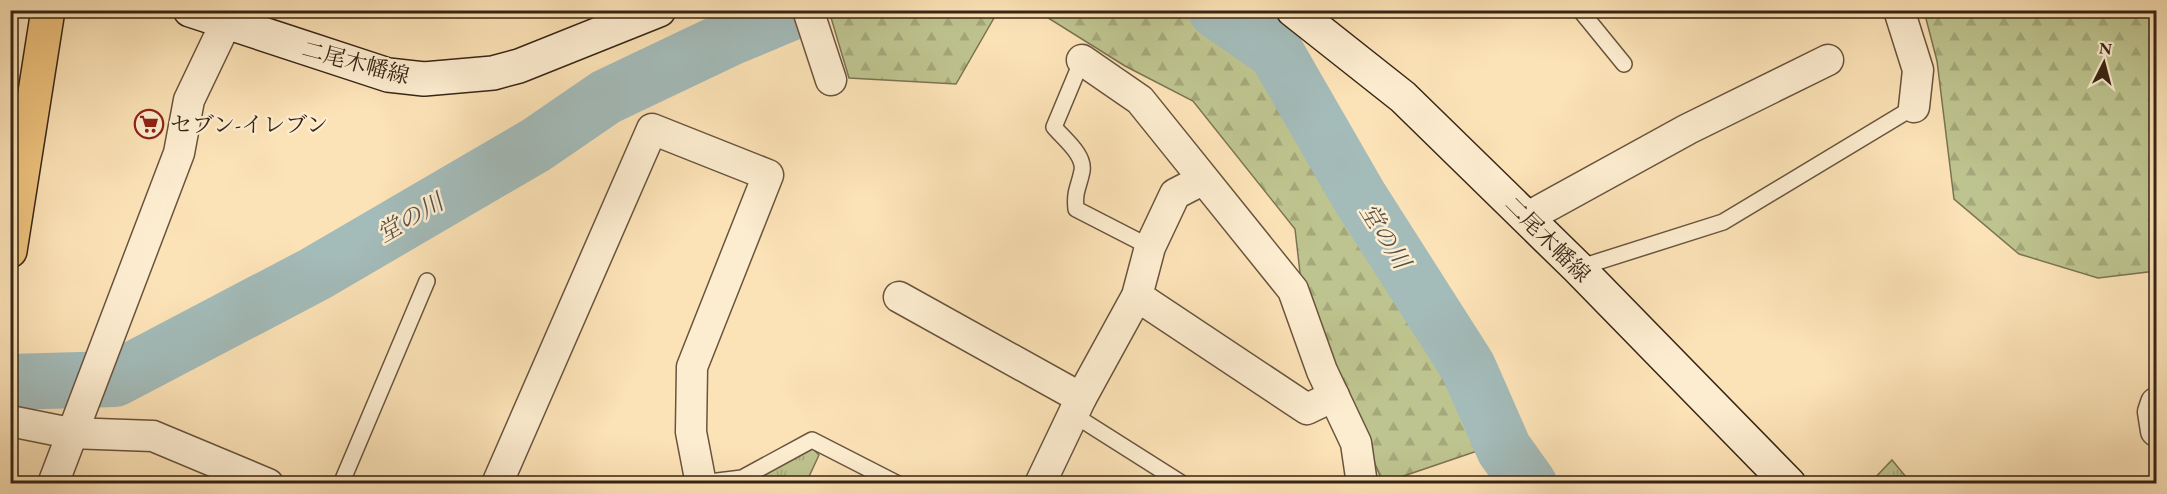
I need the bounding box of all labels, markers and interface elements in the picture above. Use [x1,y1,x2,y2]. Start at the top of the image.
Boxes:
north arrow [2074,33,2134,93]
street label: 二尾木幡線 [299,34,413,91]
text: N [2098,37,2113,60]
supermarket icon: セブン-イレブン [133,108,165,140]
place label: セブン-イレブン [170,110,328,139]
water label: 堂の川 [371,185,451,249]
street label: 二尾木幡線 [1498,190,1597,289]
water label: 堂の川 [1353,197,1419,277]

